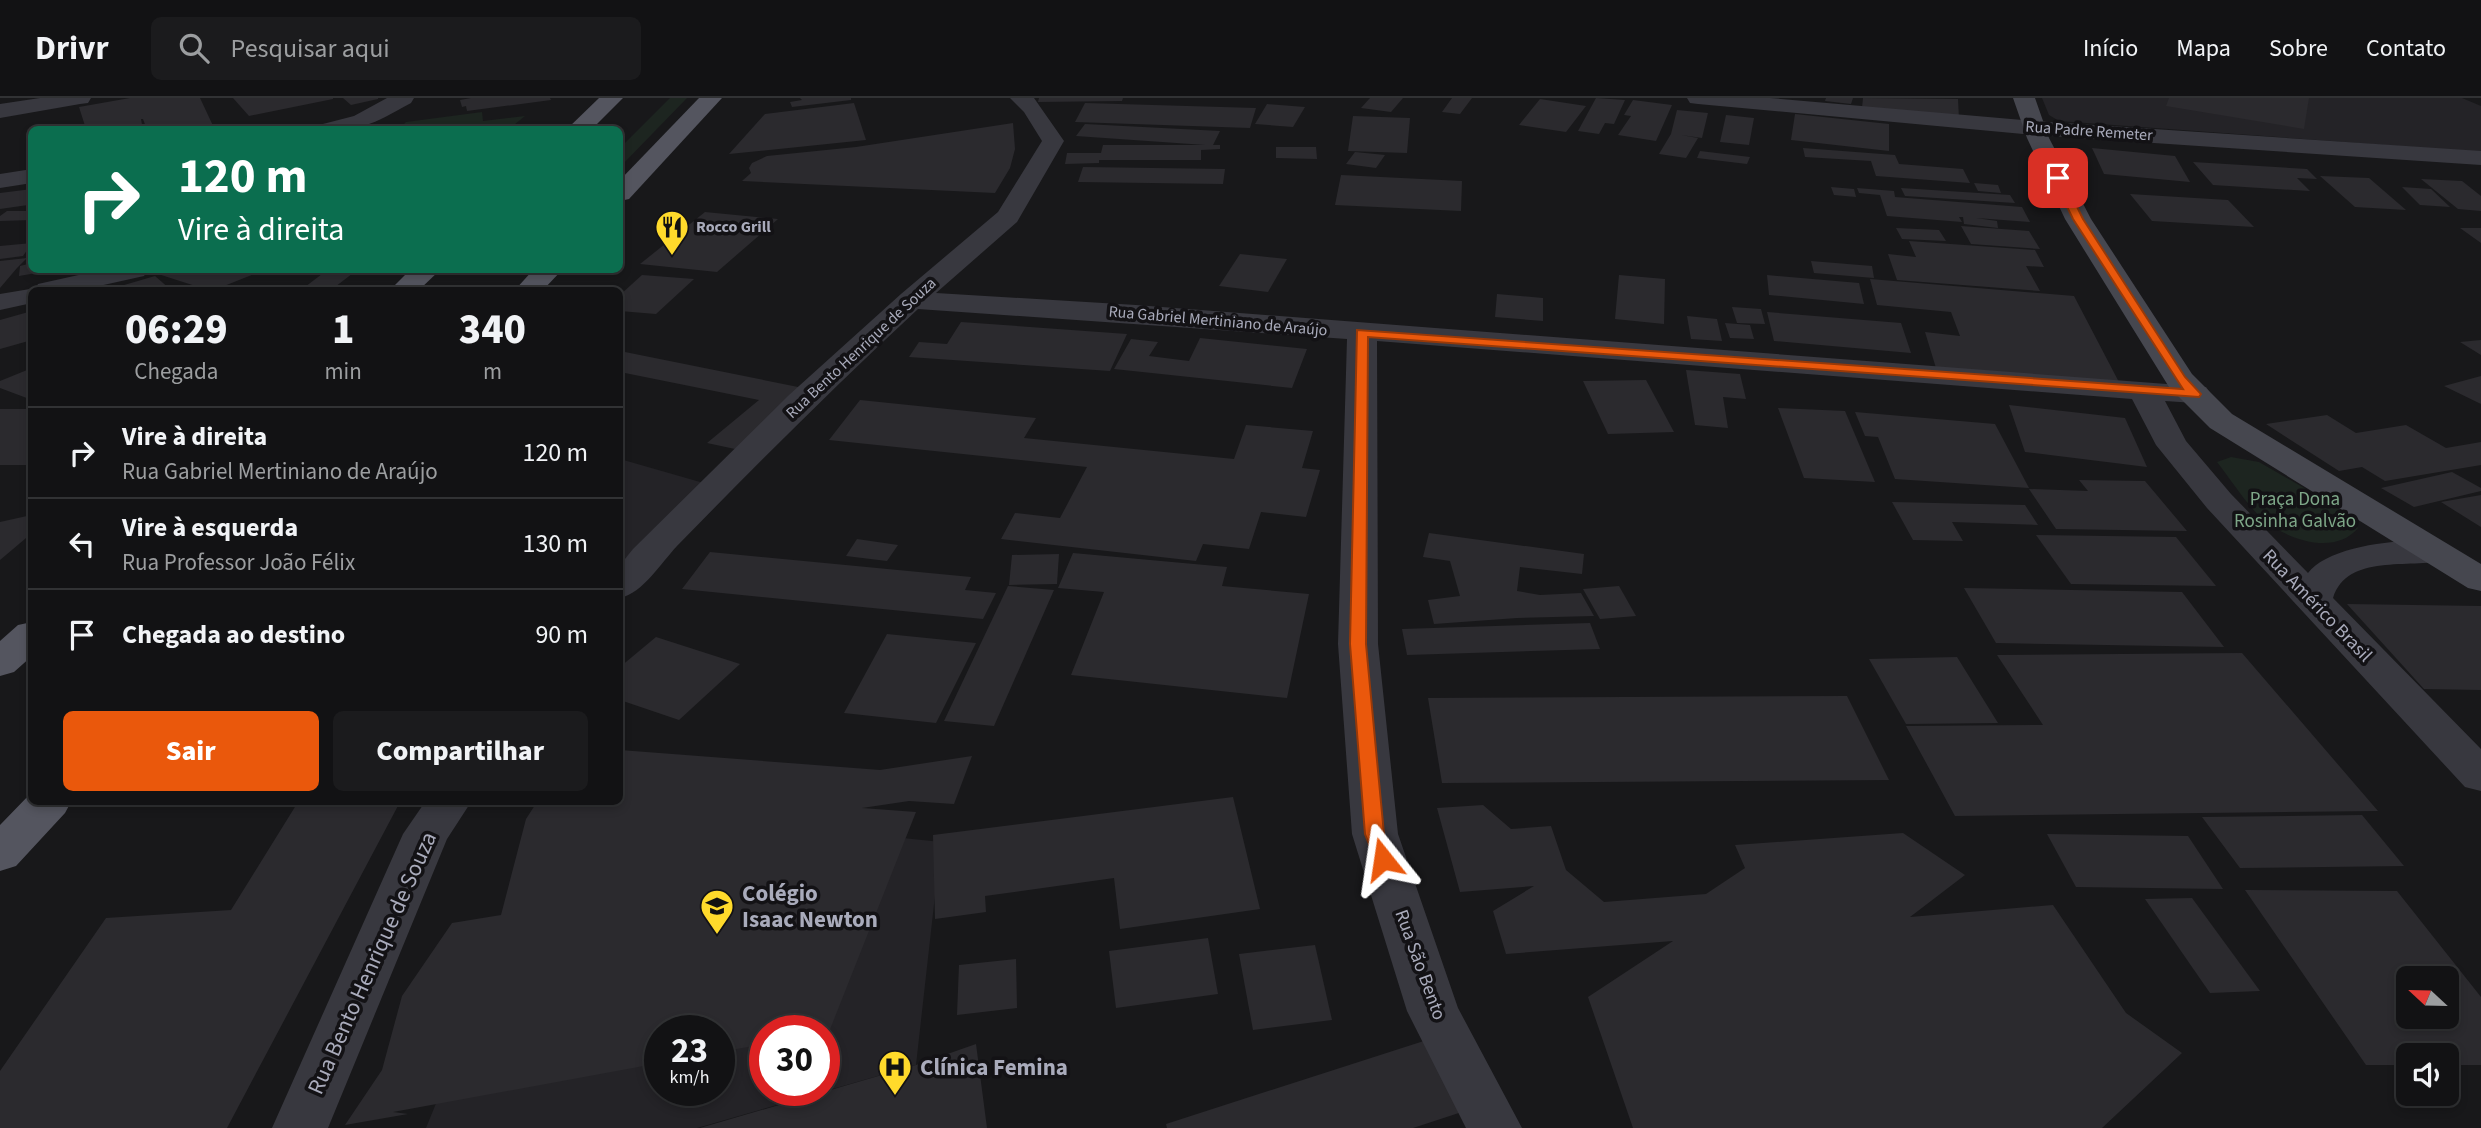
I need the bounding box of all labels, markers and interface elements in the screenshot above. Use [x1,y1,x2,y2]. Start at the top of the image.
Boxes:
search box [151,17,641,80]
text: Drivr [35,25,109,72]
icon: search [175,29,213,67]
text: Pesquisar aqui [231,30,390,67]
text: Início [2083,31,2138,66]
text: Mapa [2176,31,2231,66]
text: Sobre [2269,31,2328,66]
text: Contato [2366,31,2446,66]
street label: Rua Padre Remeter [2025,116,2154,146]
text: 120 m [178,142,307,212]
pin [2028,148,2088,208]
icon: right [63,154,154,245]
icon: arrive [2039,159,2077,197]
text: Vire à direita [178,207,344,253]
restaurant icon: Rocco Grill [653,208,691,257]
place label: Rocco Grill [696,216,771,238]
street label: Rua Bento Henrique de Souza [781,272,941,424]
text: 06:29 [125,300,228,360]
text: 1 [332,300,354,360]
text: 340 [459,300,526,360]
street label: Rua Gabriel Mertiniano de Araújo [1108,300,1328,342]
text: Chegada [134,355,218,388]
text: min [325,355,362,388]
text: m [483,355,502,388]
text: Vire à direita [122,418,267,455]
icon: right [63,434,101,472]
text: 120 m [522,434,588,471]
text: Rua Gabriel Mertiniano de Araújo [122,455,438,488]
park label: Praça Dona Rosinha Galvão [2234,486,2356,535]
text: Vire à esquerda [122,509,298,546]
icon: left [63,525,101,563]
text: 130 m [522,525,588,562]
street label: Rua Américo Brasil [2256,543,2378,669]
text: Rua Professor João Félix [122,546,355,579]
icon: arrive [63,616,101,654]
text: Chegada ao destino [122,616,345,653]
text: 90 m [535,616,588,653]
button: Sair [63,711,319,791]
button: Compartilhar [333,711,588,791]
position arrow [1346,822,1420,896]
street label: Rua Bento Henrique de Souza [299,826,445,1100]
place label: Colégio Isaac Newton [742,877,878,936]
school or university icon: Colégio Isaac Newton [698,887,736,936]
street label: Rua São Bento [1388,906,1452,1024]
north arrow [2396,966,2459,1029]
map controls [2396,966,2459,1106]
speed limit sign: 30 [749,1015,840,1106]
text: 23 [671,1026,708,1076]
button: sound [2396,1043,2459,1106]
hospital icon: Clínica Femina [876,1048,914,1097]
place label: Clínica Femina [920,1051,1068,1084]
text: km/h [670,1065,709,1090]

